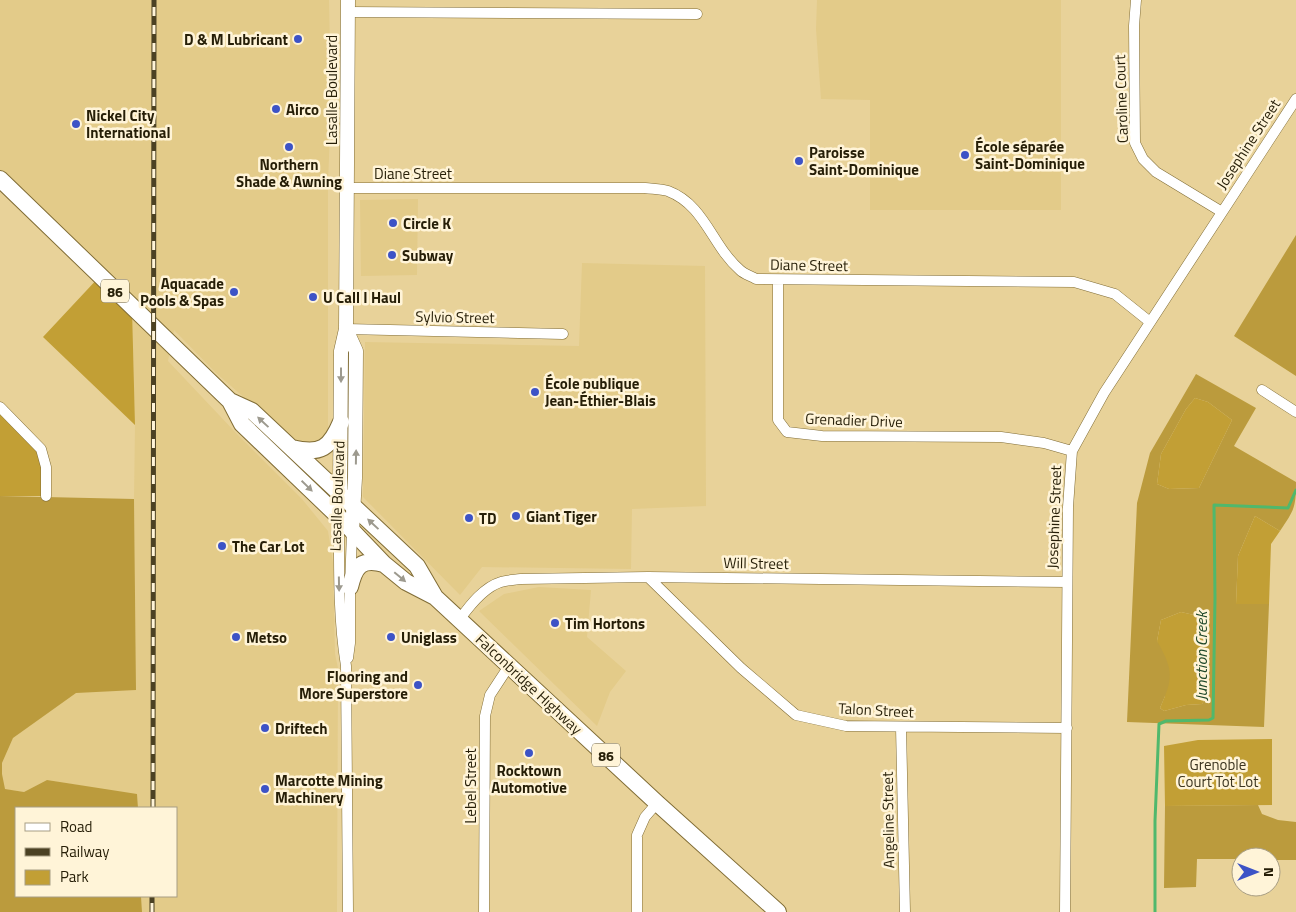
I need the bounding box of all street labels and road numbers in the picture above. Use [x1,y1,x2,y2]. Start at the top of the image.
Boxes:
street label: Lasalle Boulevard [320,35,343,145]
street label: Caroline Court [1108,54,1134,144]
street label: Josephine Street [1210,94,1286,194]
street label: Diane Street [374,162,453,185]
street label: Diane Street [770,253,849,277]
road number: 86 [101,280,129,302]
street label: Sylvio Street [415,305,495,329]
street label: Grenadier Drive [805,407,903,433]
street label: Lasalle Boulevard [324,440,350,552]
street label: Josephine Street [1041,464,1067,569]
street label: Will Street [723,551,790,575]
street label: Falconbridge Highway [470,628,588,740]
street label: Talon Street [838,697,915,723]
road number: 86 [592,744,620,766]
street label: Lebel Street [459,747,482,824]
street label: Angeline Street [876,771,900,869]

